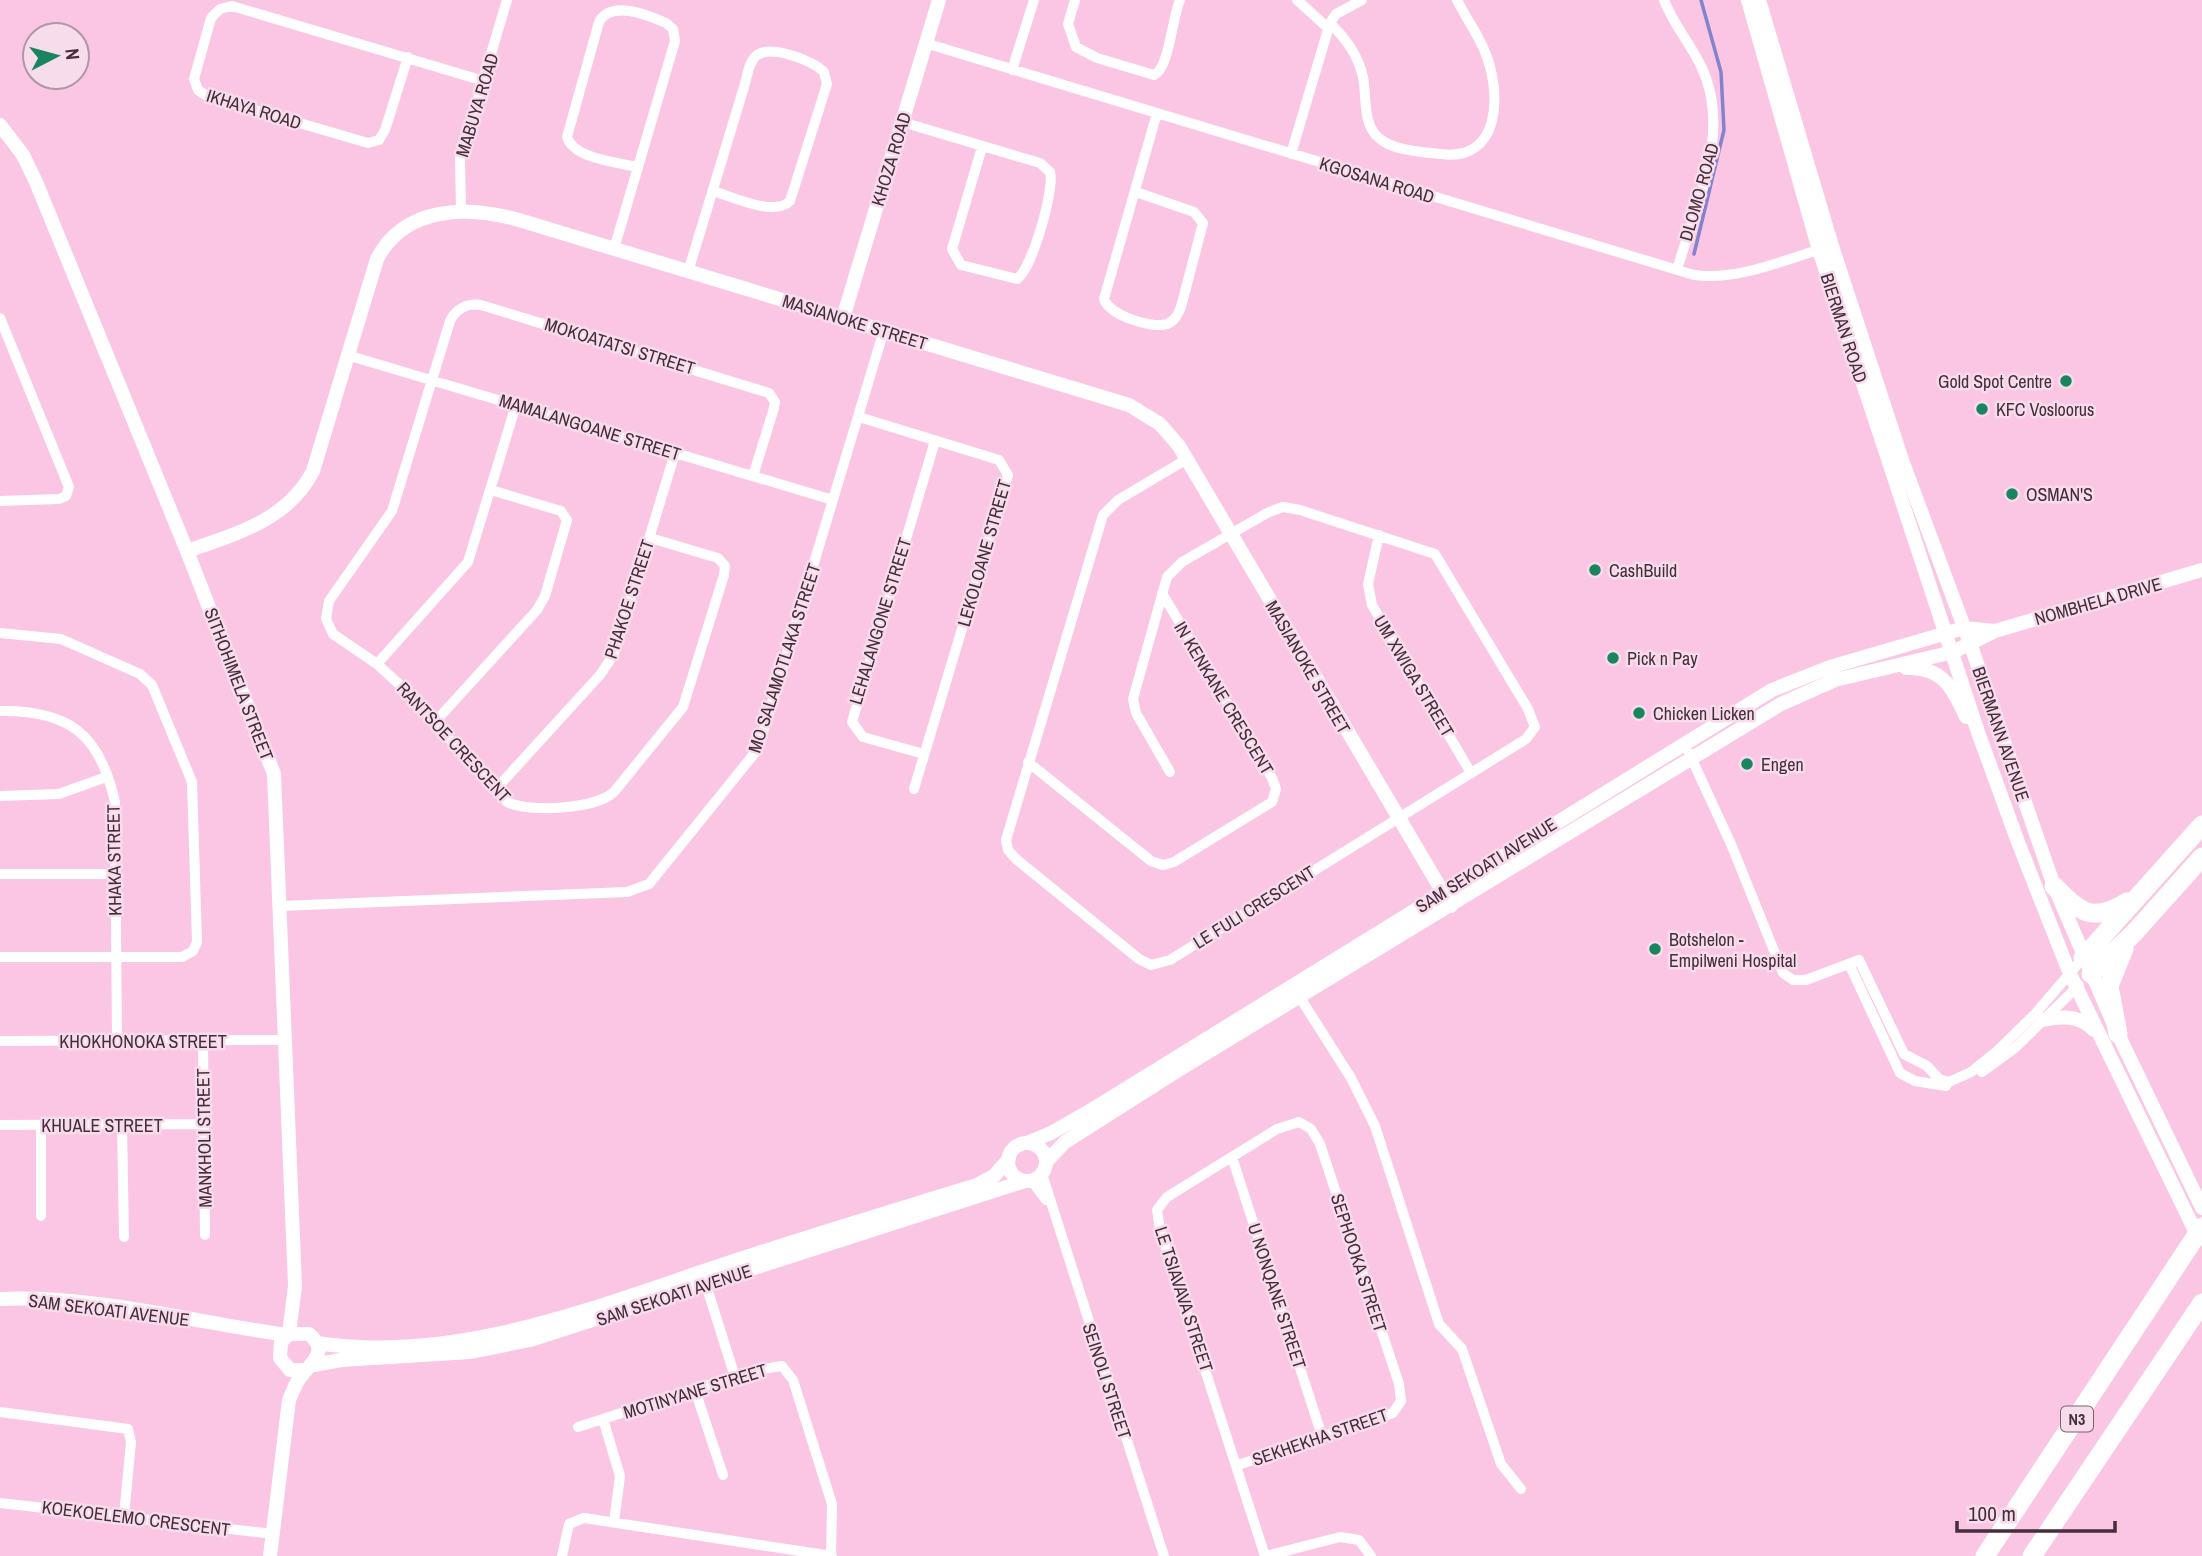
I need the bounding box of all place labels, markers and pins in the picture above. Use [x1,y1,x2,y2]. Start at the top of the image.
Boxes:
place label: Gold Spot Centre [1938,369,2052,394]
marker: Gold Spot Centre [2058,373,2074,389]
place label: KFC Vosloorus [1996,397,2094,422]
marker: KFC Vosloorus [1974,401,1990,417]
place label: OSMAN'S [2026,482,2093,507]
marker: OSMAN'S [2004,486,2020,502]
place label: CashBuild [1609,558,1677,583]
marker: CashBuild [1587,562,1603,578]
place label: Pick n Pay [1627,646,1698,671]
marker: Pick n Pay [1605,650,1621,666]
place label: Chicken Licken [1653,701,1755,726]
marker: Chicken Licken [1631,705,1647,721]
place label: Engen [1761,752,1804,777]
marker: Engen [1739,756,1755,772]
place label: Botshelon - Empilweni Hospital [1669,927,1796,973]
marker: Botshelon - Empilweni Hospital [1647,941,1663,957]

